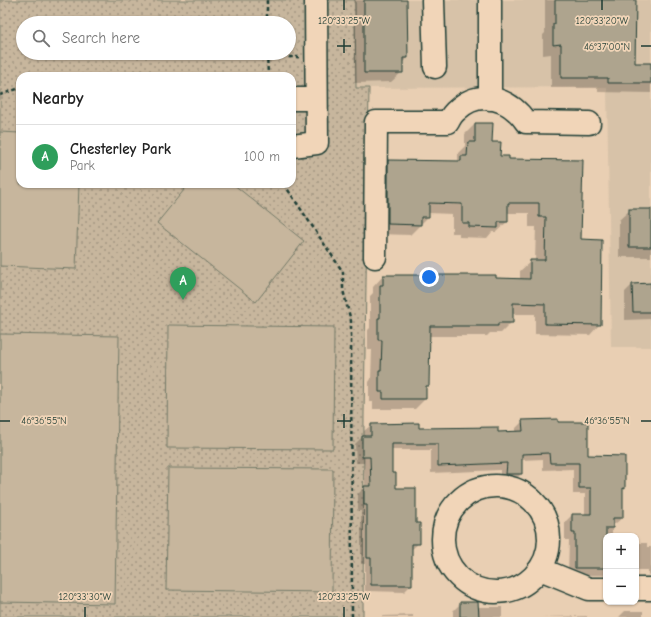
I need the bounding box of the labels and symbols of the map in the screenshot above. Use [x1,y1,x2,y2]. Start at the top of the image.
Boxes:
text: 120°33'25"W [318,15,370,27]
text: 120°33'20"W [576,15,629,27]
text: 46°37'00"N [584,41,630,53]
pin: A [170,267,196,300]
your location [419,267,439,287]
text: 46°36'55"N [21,415,67,427]
text: 46°36'55"N [584,415,630,427]
text: 120°33'30"W [59,591,112,603]
text: 120°33'25"W [318,591,370,603]

